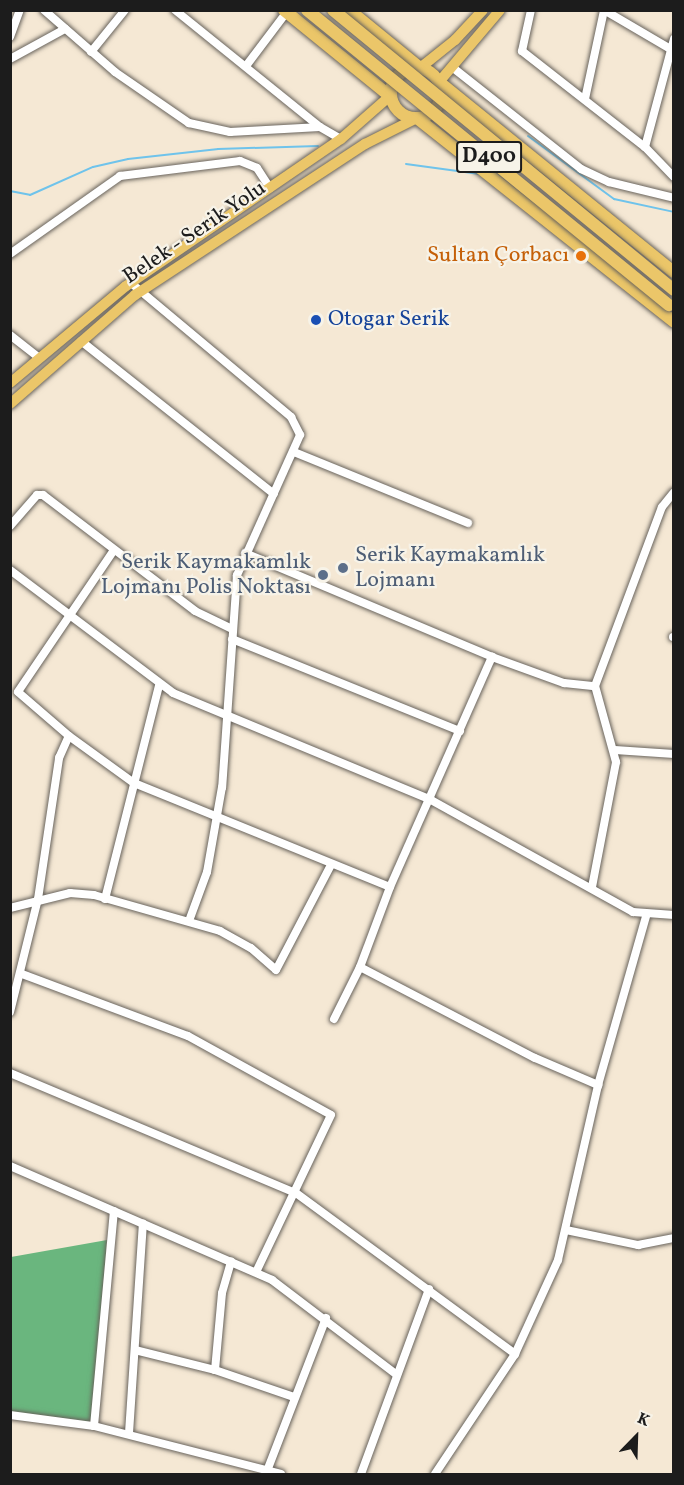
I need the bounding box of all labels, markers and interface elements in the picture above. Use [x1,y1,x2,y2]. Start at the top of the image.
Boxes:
road number: D400 [456,139,522,175]
street label: Belek - Serik Yolu [118,175,272,291]
place label: Sultan Çorbacı [427,243,569,269]
marker: Sultan Çorbacı [574,249,588,263]
place label: Otogar Serik [328,307,450,333]
marker: Otogar Serik [309,313,323,327]
place label: Serik Kaymakamlık Lojmanı [355,542,545,594]
place label: Serik Kaymakamlık Lojmanı Polis Noktası [101,549,311,600]
marker: Serik Kaymakamlık Lojmanı [336,561,350,575]
marker: Serik Kaymakamlık Lojmanı Polis Noktası [316,568,330,582]
north arrow [606,1407,666,1467]
text: K [633,1408,653,1433]

